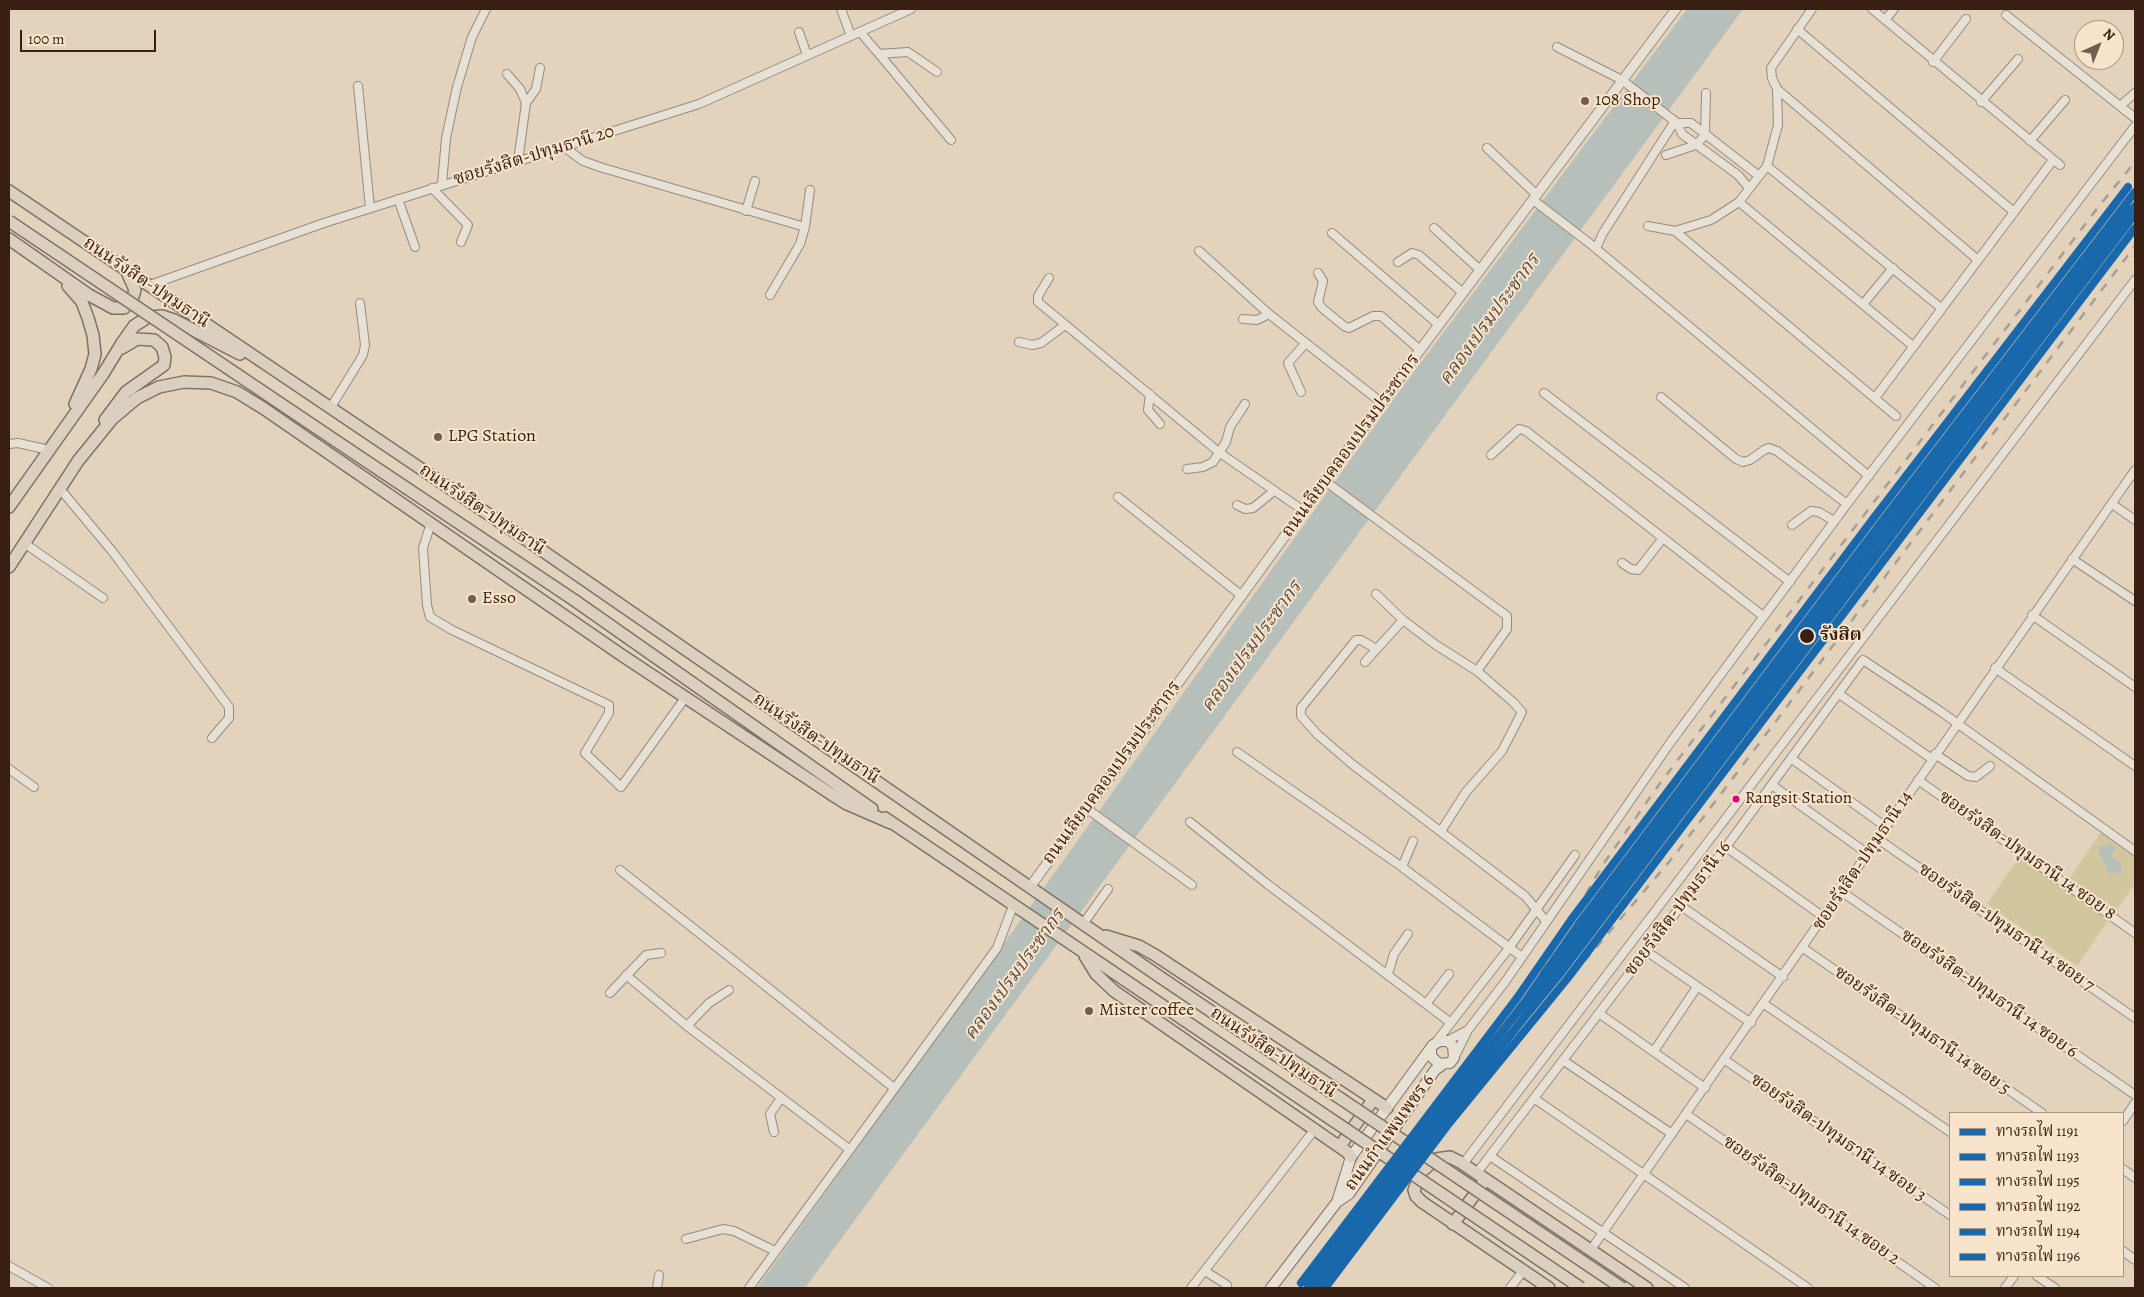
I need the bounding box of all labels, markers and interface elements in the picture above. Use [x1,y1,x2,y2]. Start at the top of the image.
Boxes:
scale bar [22,20,159,52]
north arrow [2074,20,2124,70]
text: N [2099,24,2119,45]
text: 100 m [28,29,65,49]
place label: 108 Shop [1595,90,1660,112]
marker: 108 Shop [1579,95,1591,107]
street label: ซอยรังสิต-ปทุมธานี 20 [451,121,617,191]
street label: ถนนรังสิต-ปทุมธานี [79,233,213,333]
water label: คลองเปรมประชากร [1435,250,1545,390]
street label: ถนนเลียบคลองเปรมประชากร [1277,350,1425,542]
place label: LPG Station [448,426,536,448]
marker: LPG Station [432,431,444,443]
street label: ถนนรังสิต-ปทุมธานี [415,460,549,560]
water label: คลองเปรมประชากร [1197,577,1307,717]
place label: Esso [482,588,516,610]
marker: Esso [466,593,478,605]
place label: รังสิต [1820,625,1862,647]
marker: รังสิต [1798,627,1816,645]
street label: ถนนเลียบคลองเปรมประชากร [1038,677,1186,869]
street label: ถนนรังสิต-ปทุมธานี [749,689,883,789]
street label: ซอยรังสิต-ปทุมธานี 14 [1808,787,1918,935]
street label: ซอยรังสิต-ปทุมธานี 14 ซอย 8 [1934,787,2120,925]
place label: Rangsit Station [1745,789,1852,809]
marker: Rangsit Station [1731,794,1741,804]
street label: ซอยรังสิต-ปทุมธานี 16 [1620,837,1736,981]
street label: ซอยรังสิต-ปทุมธานี 14 ซอย 7 [1914,859,2098,997]
water label: คลองเปรมประชากร [960,905,1070,1045]
street label: ซอยรังสิต-ปทุมธานี 14 ซอย 6 [1896,925,2082,1063]
street label: ซอยรังสิต-ปทุมธานี 14 ซอย 5 [1830,962,2014,1100]
place label: Mister coffee [1099,1000,1194,1022]
street label: ถนนรังสิต-ปทุมธานี [1206,1003,1340,1103]
marker: Mister coffee [1083,1005,1095,1017]
street label: ซอยรังสิต-ปทุมธานี 14 ซอย 3 [1746,1069,1930,1207]
street label: ถนนกำแพงเพชร 6 [1341,1071,1439,1195]
legend [1949,1112,2124,1277]
text: ทางรถไฟ 1191 [1996,1121,2078,1141]
street label: ซอยรังสิต-ปทุมธานี 14 ซอย 2 [1718,1132,1904,1270]
text: ทางรถไฟ 1193 [1996,1146,2080,1166]
text: ทางรถไฟ 1195 [1996,1171,2080,1191]
text: ทางรถไฟ 1192 [1996,1196,2080,1216]
text: ทางรถไฟ 1194 [1996,1221,2080,1241]
text: ทางรถไฟ 1196 [1996,1246,2080,1266]

